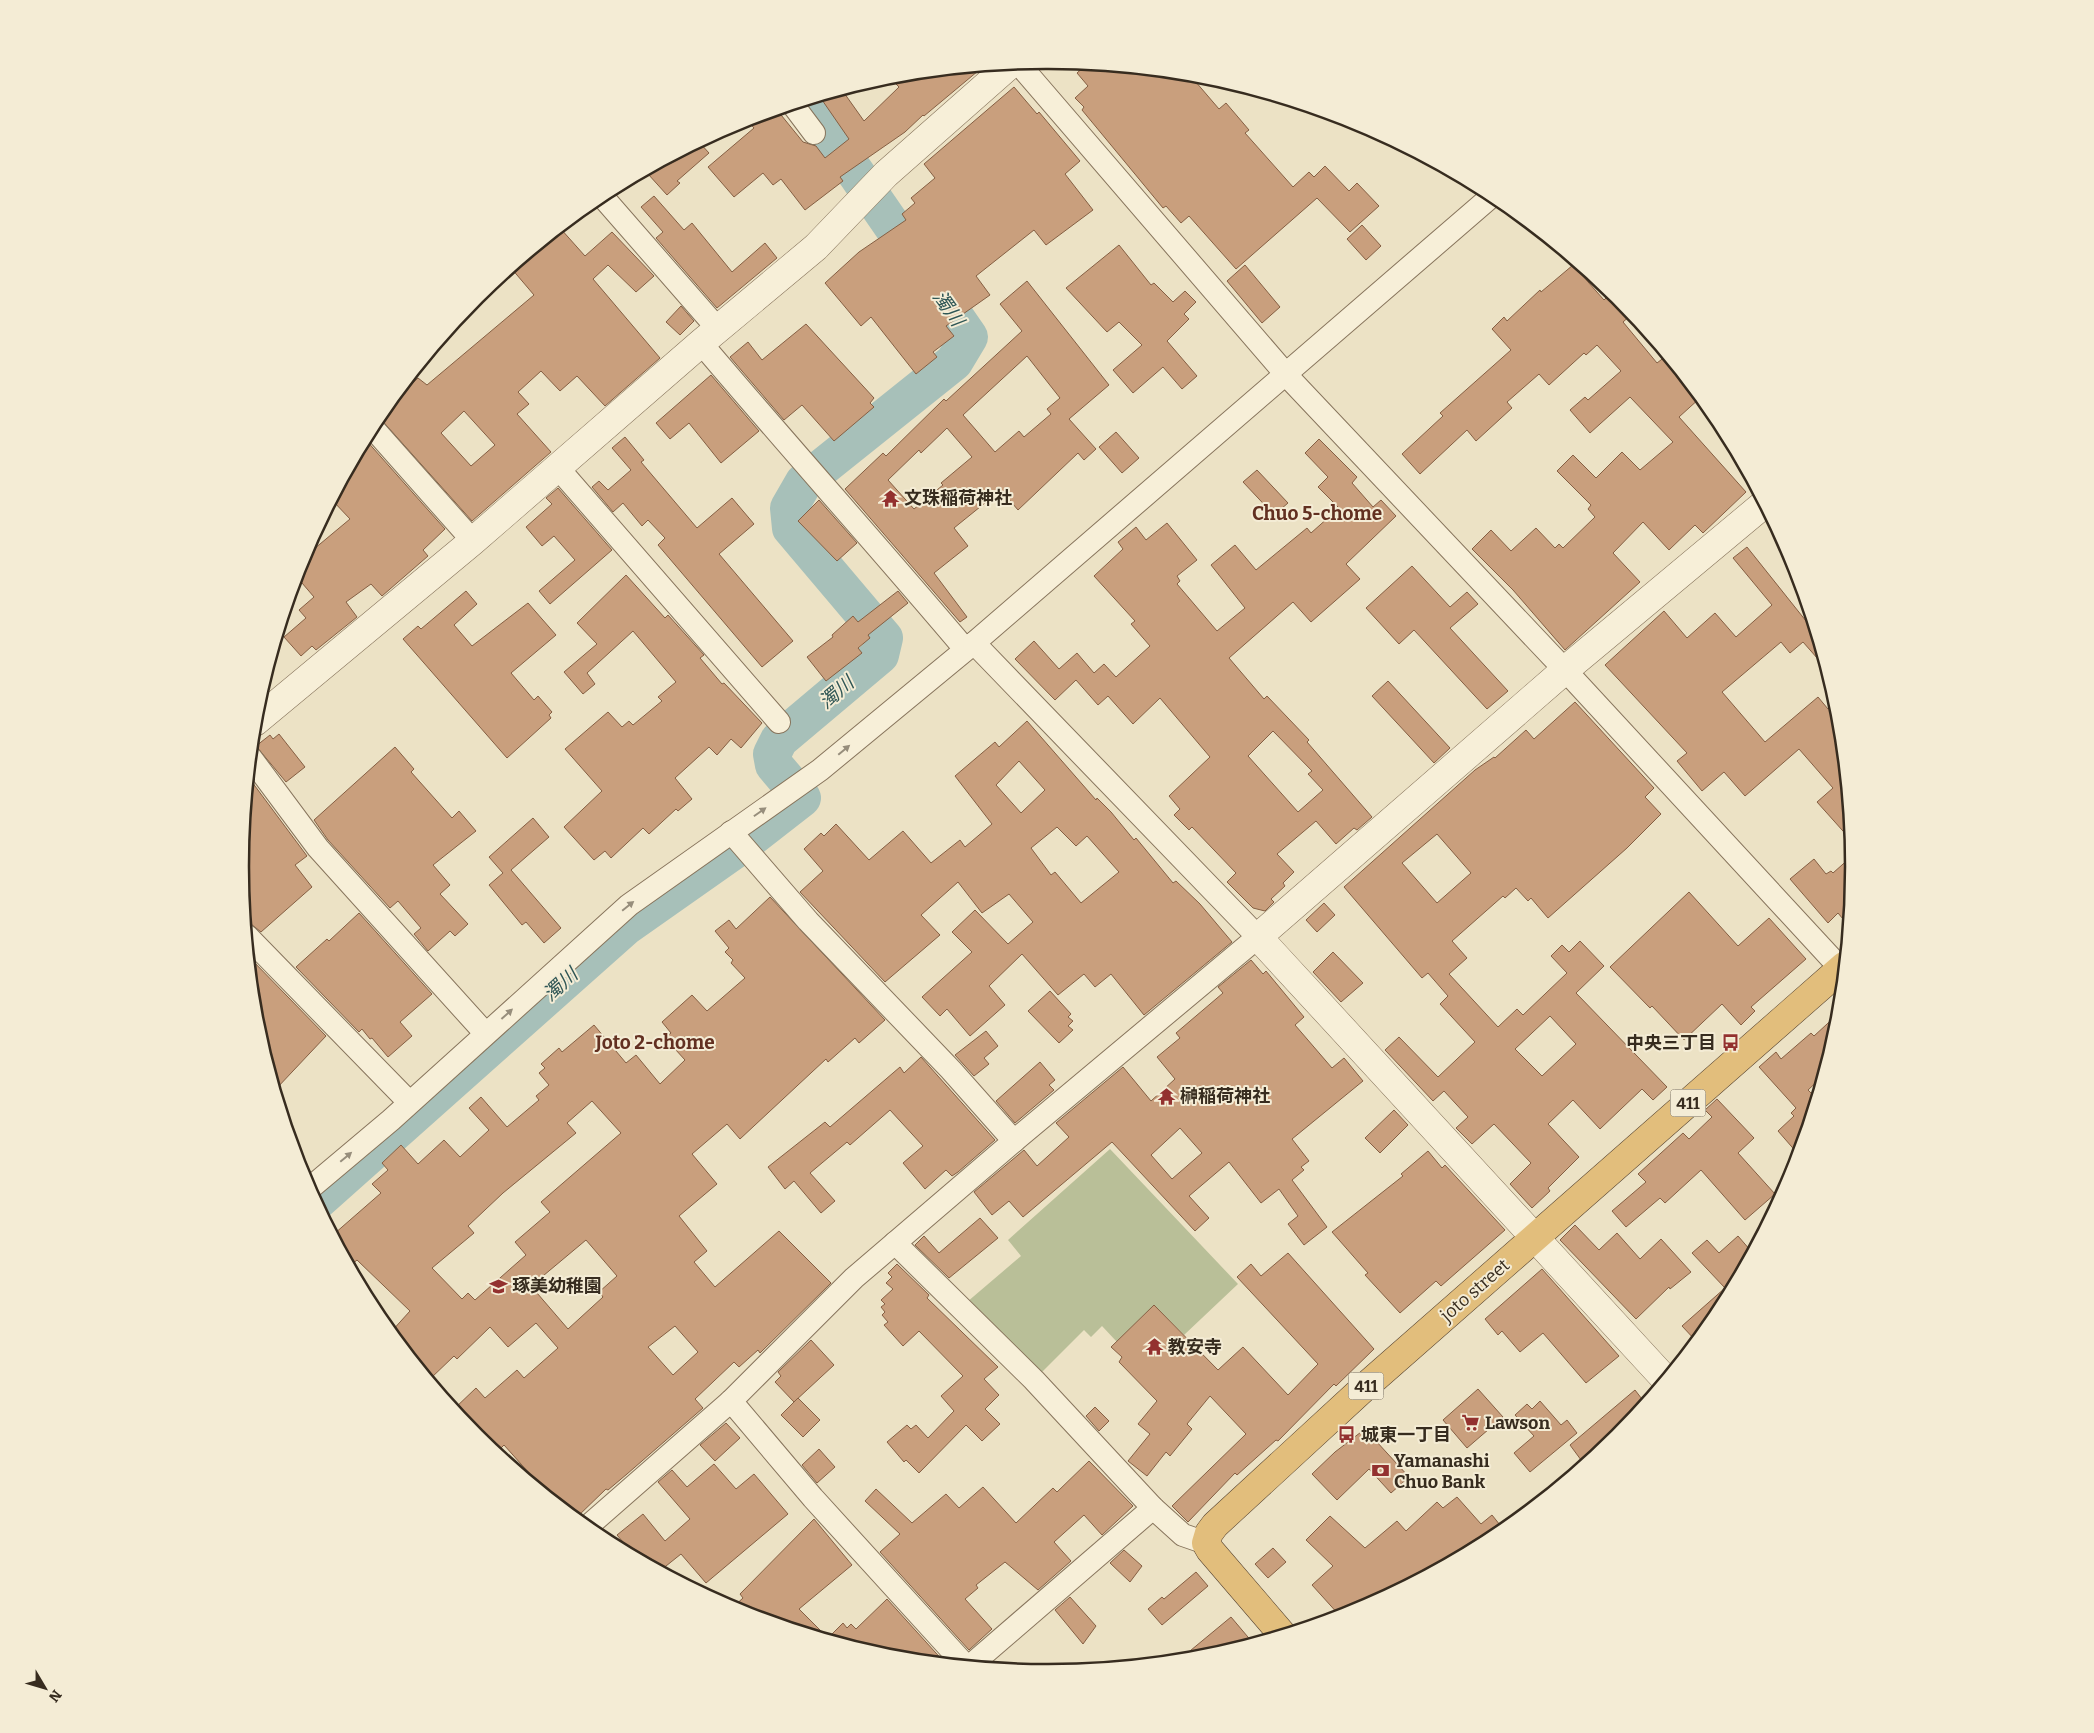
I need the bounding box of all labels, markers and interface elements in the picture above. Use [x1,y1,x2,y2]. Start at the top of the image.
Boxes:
water label: 濁川 [928,286,970,332]
place label: 文珠稲荷神社 [904,487,1012,509]
temple icon: 文珠稲荷神社 [880,488,900,508]
district label: Chuo 5-chome [1252,502,1382,525]
water label: 濁川 [814,670,860,713]
one-way arrow [838,745,850,756]
one-way arrow [754,807,767,817]
one-way arrow [621,901,634,912]
water label: 濁川 [539,962,584,1006]
one-way arrow [500,1008,512,1020]
district label: Joto 2-chome [594,1031,715,1054]
place label: 中央三丁目 [1626,1032,1716,1054]
bus stop icon: 中央三丁目 [1720,1033,1740,1053]
place label: 榊稲荷神社 [1180,1085,1270,1107]
temple icon: 榊稲荷神社 [1156,1086,1176,1106]
road number: 411 [1670,1090,1706,1116]
one-way arrow [340,1152,353,1163]
street label: joto street [1435,1254,1514,1327]
place label: 琢美幼稚園 [512,1275,602,1297]
school or university icon: 琢美幼稚園 [488,1276,508,1296]
place label: 教安寺 [1168,1336,1222,1358]
temple icon: 教安寺 [1144,1337,1164,1357]
road number: 411 [1348,1372,1384,1400]
place label: Lawson [1485,1412,1550,1434]
supermarket icon: Lawson [1461,1413,1481,1433]
place label: 城東一丁目 [1361,1424,1451,1446]
bus stop icon: 城東一丁目 [1337,1425,1357,1445]
place label: Yamanashi Chuo Bank [1394,1450,1490,1493]
bank icon: Yamanashi Chuo Bank [1370,1461,1390,1481]
north arrow [20,1663,70,1713]
text: N [45,1686,65,1705]

